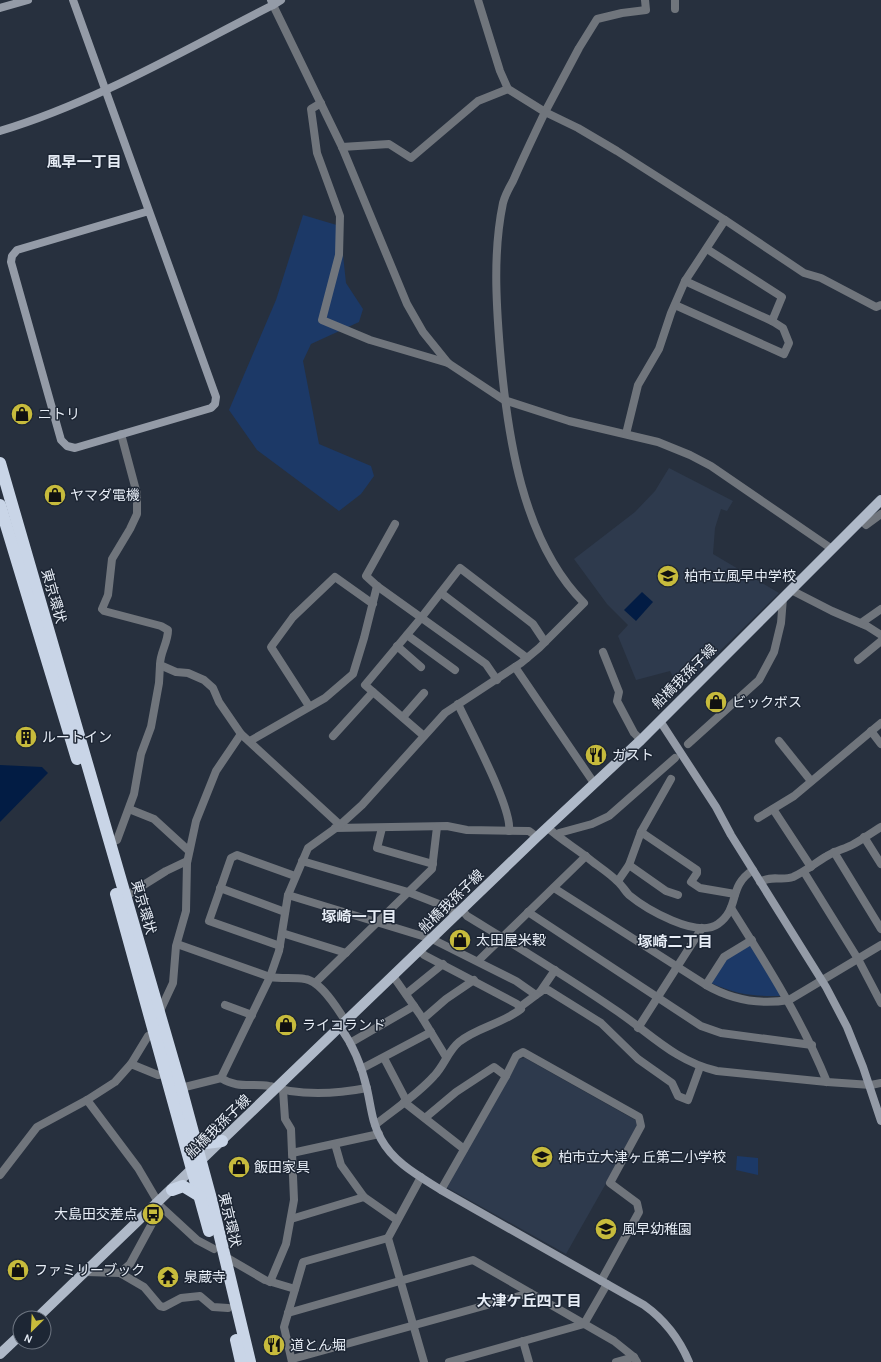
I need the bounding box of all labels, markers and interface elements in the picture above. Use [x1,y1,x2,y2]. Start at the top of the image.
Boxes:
district label: 風早一丁目 [46,153,122,171]
shop icon: ニトリ [9,401,35,427]
place label: ニトリ [38,406,80,423]
shop icon: ヤマダ電機 [42,482,68,508]
place label: ヤマダ電機 [70,487,140,504]
school or university icon: 柏市立風早中学校 [655,563,681,589]
street label: 東京環状 [38,567,69,625]
place label: 柏市立風早中学校 [684,568,796,585]
street label: 船橋我孫子線 [649,641,720,712]
shop icon: ビックボス [703,689,729,715]
place label: ビックボス [732,694,802,711]
building icon: ルートイン [13,724,39,750]
place label: ルートイン [42,729,112,746]
restaurant icon: ガスト [583,742,609,768]
place label: ガスト [612,747,654,764]
street label: 船橋我孫子線 [415,866,487,937]
street label: 東京環状 [128,878,159,936]
district label: 塚崎一丁目 [321,908,397,926]
shop icon: 太田屋米穀 [447,927,473,953]
place label: 太田屋米穀 [476,932,546,949]
district label: 塚崎二丁目 [637,933,713,951]
shop icon: ライコランド [273,1012,299,1038]
place label: ライコランド [302,1017,386,1034]
street label: 船橋我孫子線 [182,1091,254,1162]
school or university icon: 柏市立大津ヶ丘第二小学校 [529,1144,555,1170]
place label: 柏市立大津ヶ丘第二小学校 [558,1149,726,1166]
shop icon: 飯田家具 [226,1154,252,1180]
place label: 飯田家具 [254,1159,310,1176]
street label: 東京環状 [215,1191,244,1249]
bus stop icon: 大島田交差点 [140,1201,166,1227]
place label: 大島田交差点 [54,1206,138,1223]
school or university icon: 風早幼稚園 [593,1216,619,1242]
place label: 風早幼稚園 [622,1221,692,1238]
shop icon: ファミリーブック [5,1257,31,1283]
place label: ファミリーブック [34,1262,145,1279]
temple icon: 泉蔵寺 [155,1264,181,1290]
place label: 泉蔵寺 [184,1269,226,1286]
district label: 大津ケ丘四丁目 [476,1292,582,1310]
north arrow [12,1310,52,1350]
text: N [22,1331,34,1346]
restaurant icon: 道とん堀 [261,1332,287,1358]
place label: 道とん堀 [290,1337,346,1354]

